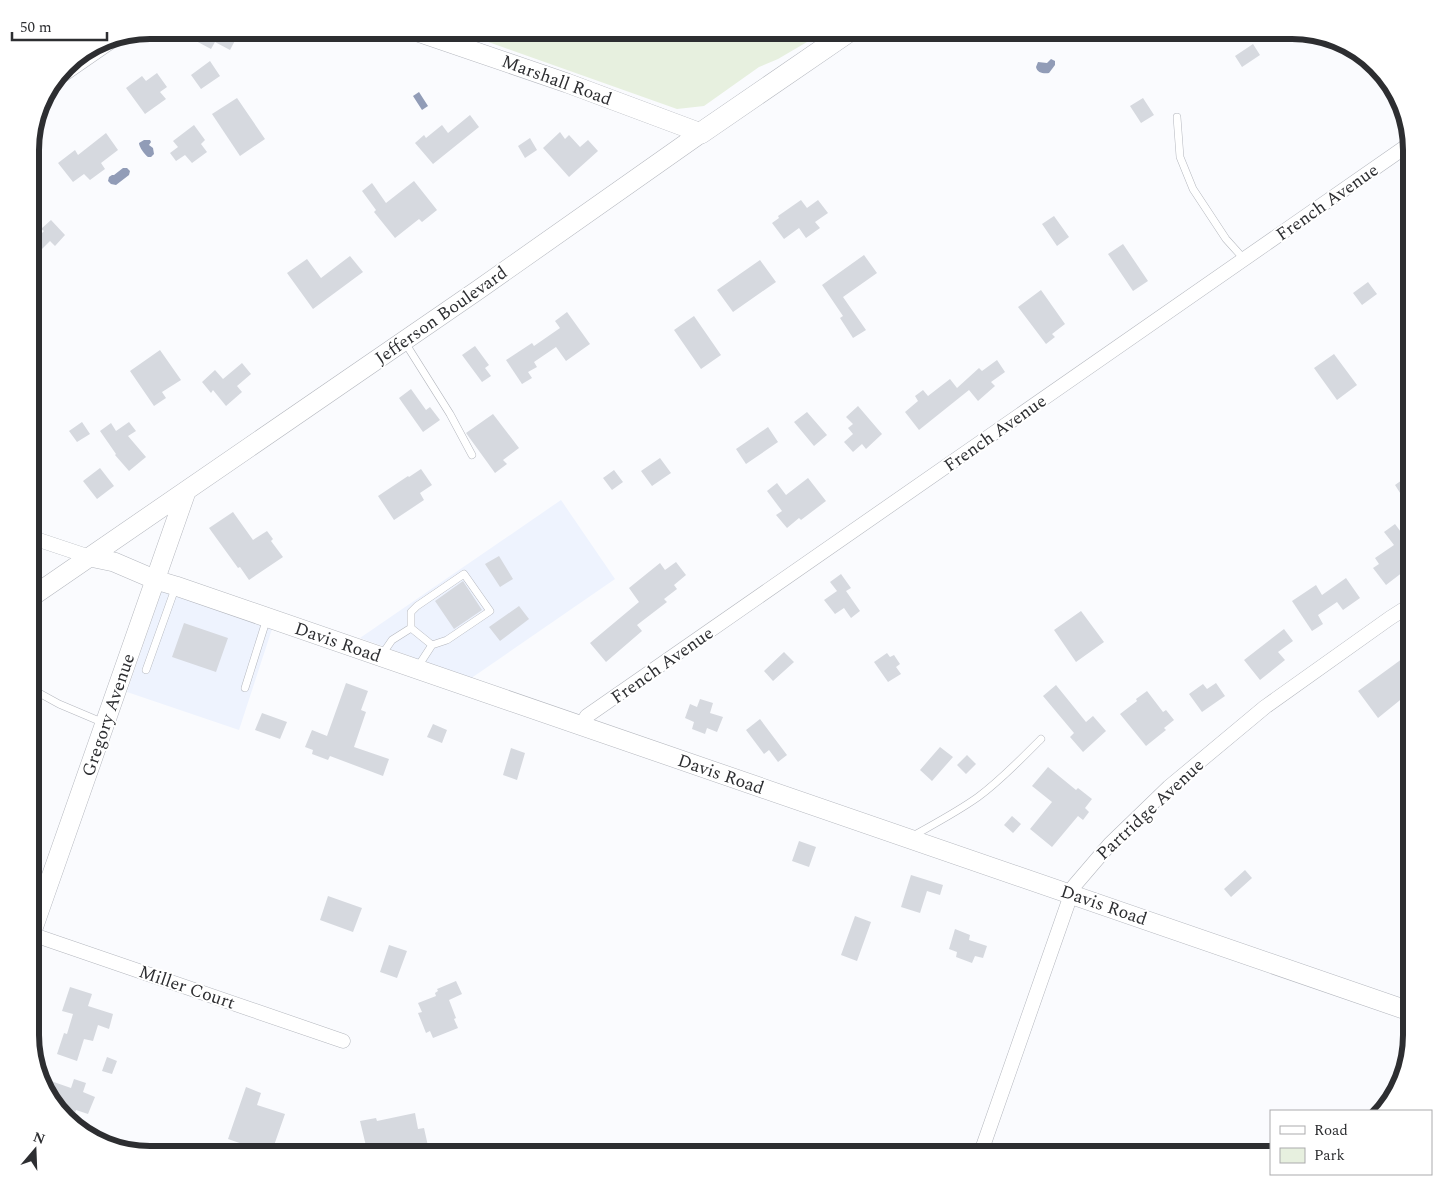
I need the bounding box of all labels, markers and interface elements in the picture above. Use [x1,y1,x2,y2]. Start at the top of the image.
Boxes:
scale bar [12,10,108,42]
text: 50 m [20,16,52,39]
street label: Marshall Road [498,48,616,113]
street label: French Avenue [1270,157,1384,248]
street label: Jefferson Boulevard [369,259,513,371]
street label: French Avenue [938,388,1052,479]
street label: Davis Road [291,615,385,670]
street label: French Avenue [605,620,719,711]
street label: Gregory Avenue [75,650,142,780]
street label: Davis Road [674,747,768,802]
street label: Partridge Avenue [1090,752,1210,867]
street label: Davis Road [1057,878,1151,933]
street label: Miller Court [135,958,239,1017]
legend [1270,1110,1432,1175]
text: Road [1314,1119,1348,1142]
north arrow [10,1125,60,1175]
text: N [30,1126,48,1150]
text: Park [1314,1144,1345,1167]

